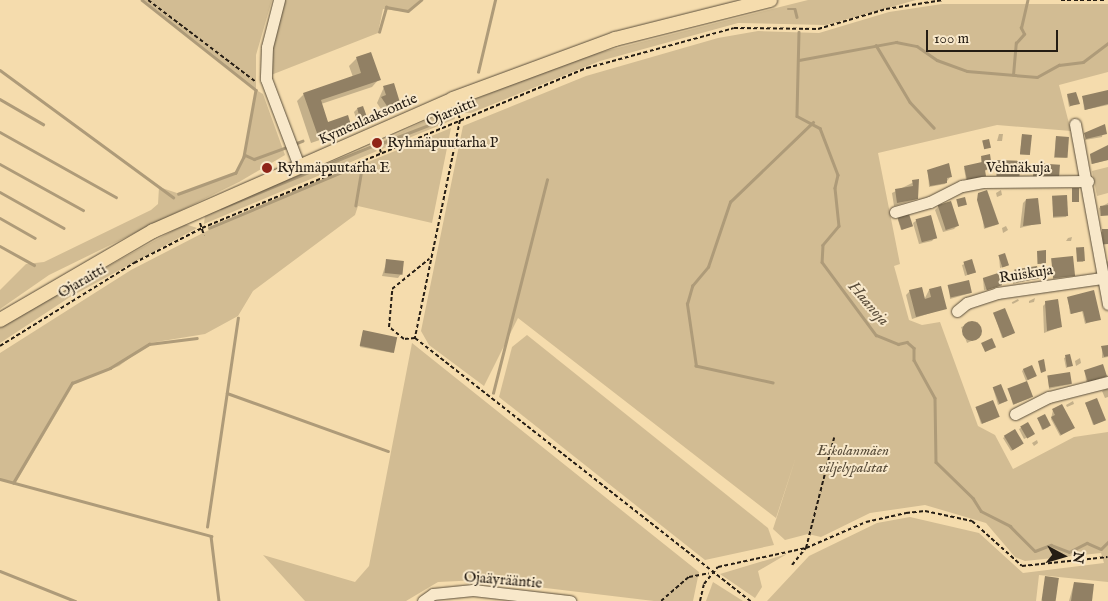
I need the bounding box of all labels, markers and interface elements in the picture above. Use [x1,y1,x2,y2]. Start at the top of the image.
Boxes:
scale bar [928,20,1060,52]
text: 100 m [934,29,969,48]
street label: Kymenlaaksontie [316,89,420,149]
street label: Ojaraitti [423,93,479,131]
place label: Ryhmäpuutarha P [387,134,498,152]
marker: Ryhmäpuutarha P [371,137,383,149]
place label: Ryhmäpuutarha E [277,159,390,177]
street label: Vehnäkuja [986,159,1050,177]
marker: Ryhmäpuutarha E [261,162,273,174]
street label: Ojaraitti [55,260,109,302]
street label: Ruiskuja [998,261,1054,287]
water label: Haanoja [844,278,892,330]
park label: Eskolanmäen viljelypalstat [817,441,889,476]
north arrow [1038,531,1088,581]
text: N [1068,551,1088,565]
street label: Ojaäyrääntie [463,568,543,592]

